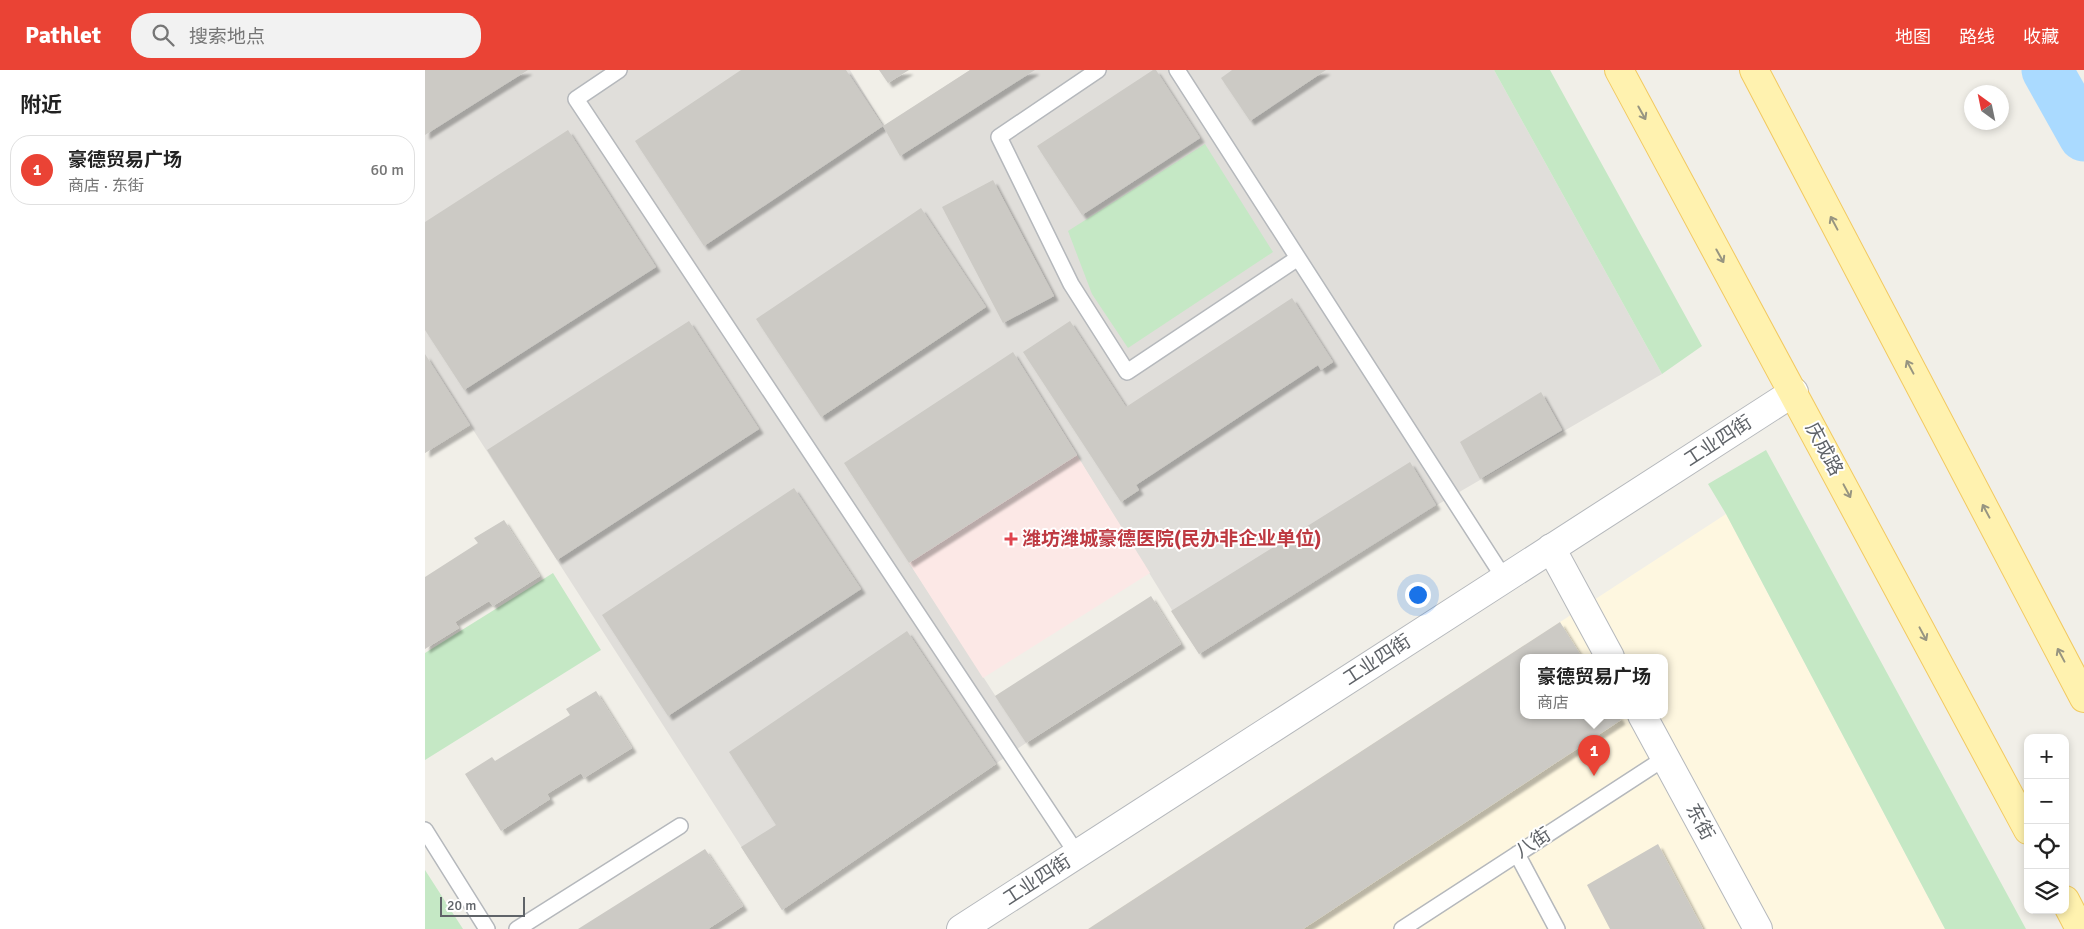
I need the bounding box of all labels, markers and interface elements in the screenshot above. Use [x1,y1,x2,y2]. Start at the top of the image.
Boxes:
search box [131,13,481,58]
text: Pathlet [25,20,101,50]
icon: search [149,21,177,49]
text: 搜索地点 [189,25,265,49]
text: 地图 [1895,26,1931,48]
text: 路线 [1959,26,1995,48]
text: 收藏 [2023,26,2059,48]
north arrow [1964,85,2009,130]
text: 附近 [20,92,62,118]
one-way arrow [1638,105,1647,120]
text: 豪德贸易广场 [68,148,182,172]
text: 1 [33,160,41,180]
text: 60 m [370,160,404,180]
text: 商店 · 东街 [68,176,144,196]
one-way arrow [1829,216,1839,231]
one-way arrow [1715,248,1725,263]
one-way arrow [1905,360,1914,375]
street label: 工业四街 [1680,410,1756,472]
street label: 庆成路 [1800,418,1848,480]
one-way arrow [1843,483,1852,498]
one-way arrow [1981,504,1990,519]
place label: 潍坊潍城豪德医院(民办非企业单位) [1022,527,1321,551]
marker: 潍坊潍城豪德医院(民办非企业单位) [1004,532,1018,546]
your location [1405,582,1431,608]
one-way arrow [1918,627,1928,642]
street label: 工业四街 [1339,629,1415,691]
one-way arrow [2056,647,2066,662]
popup [1520,654,1668,719]
text: 豪德贸易广场 [1537,665,1651,689]
text: 商店 [1537,693,1569,713]
map controls [2024,734,2069,914]
button: + [2024,734,2069,779]
pin: 1 [1578,735,1610,776]
button: − [2024,779,2069,824]
street label: 东街 [1680,800,1720,844]
street label: 八街 [1511,823,1555,863]
button: locate [2024,824,2069,869]
street label: 工业四街 [999,849,1075,911]
button: layers [2024,869,2069,914]
scale bar [440,894,525,917]
text: 20 m [447,897,476,914]

